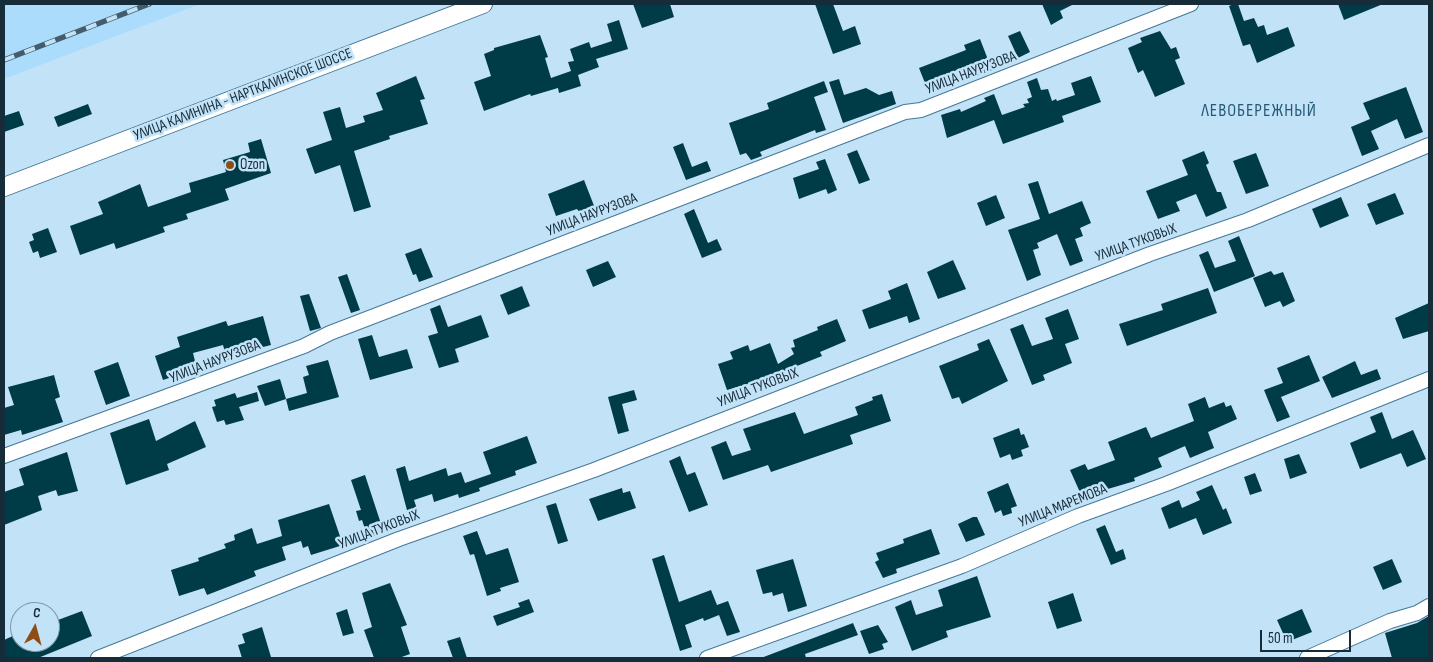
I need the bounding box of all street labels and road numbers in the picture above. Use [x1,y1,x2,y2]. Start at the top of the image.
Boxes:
street label: УЛИЦА КАЛИНИНА - НАРТКАЛИНСКОЕ ШОССЕ [131,45,355,145]
street label: УЛИЦА НАУРУЗОВА [923,47,1019,99]
street label: УЛИЦА НАУРУЗОВА [544,189,640,241]
street label: УЛИЦА ТУКОВЫХ [1093,220,1179,266]
street label: УЛИЦА НАУРУЗОВА [167,336,263,388]
street label: УЛИЦА ТУКОВЫХ [715,364,801,412]
street label: УЛИЦА МАРЕМОВА [1016,480,1110,532]
street label: УЛИЦА ТУКОВЫХ [336,506,422,554]

